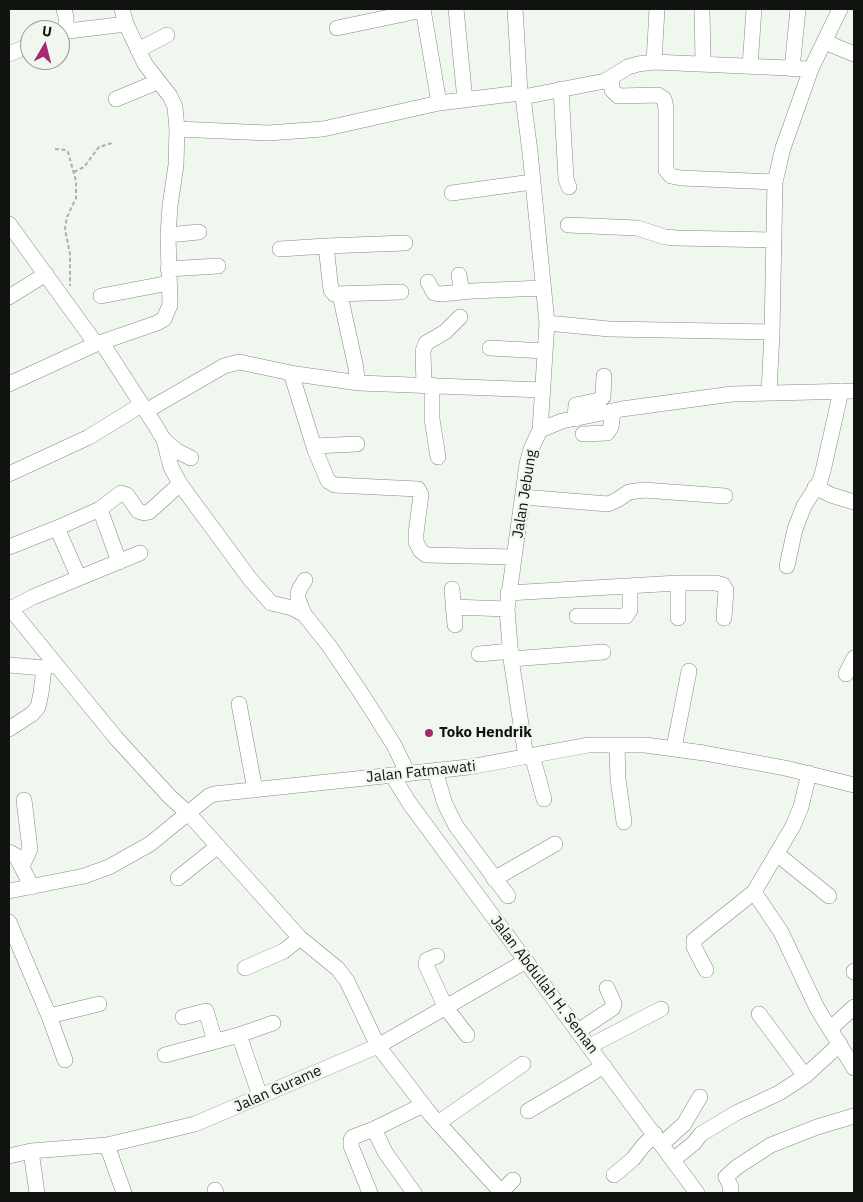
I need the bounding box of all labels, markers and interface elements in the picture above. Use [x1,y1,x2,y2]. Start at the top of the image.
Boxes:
north arrow [20,20,70,70]
text: U [41,22,53,41]
street label: Jalan Jebung [509,448,541,540]
place label: Toko Hendrik [439,724,532,742]
marker: Toko Hendrik [423,727,435,739]
street label: Jalan Fatmawati [365,757,477,787]
street label: Jalan Abdullah H. Seman [486,912,602,1058]
street label: Jalan Gurame [232,1062,324,1116]

